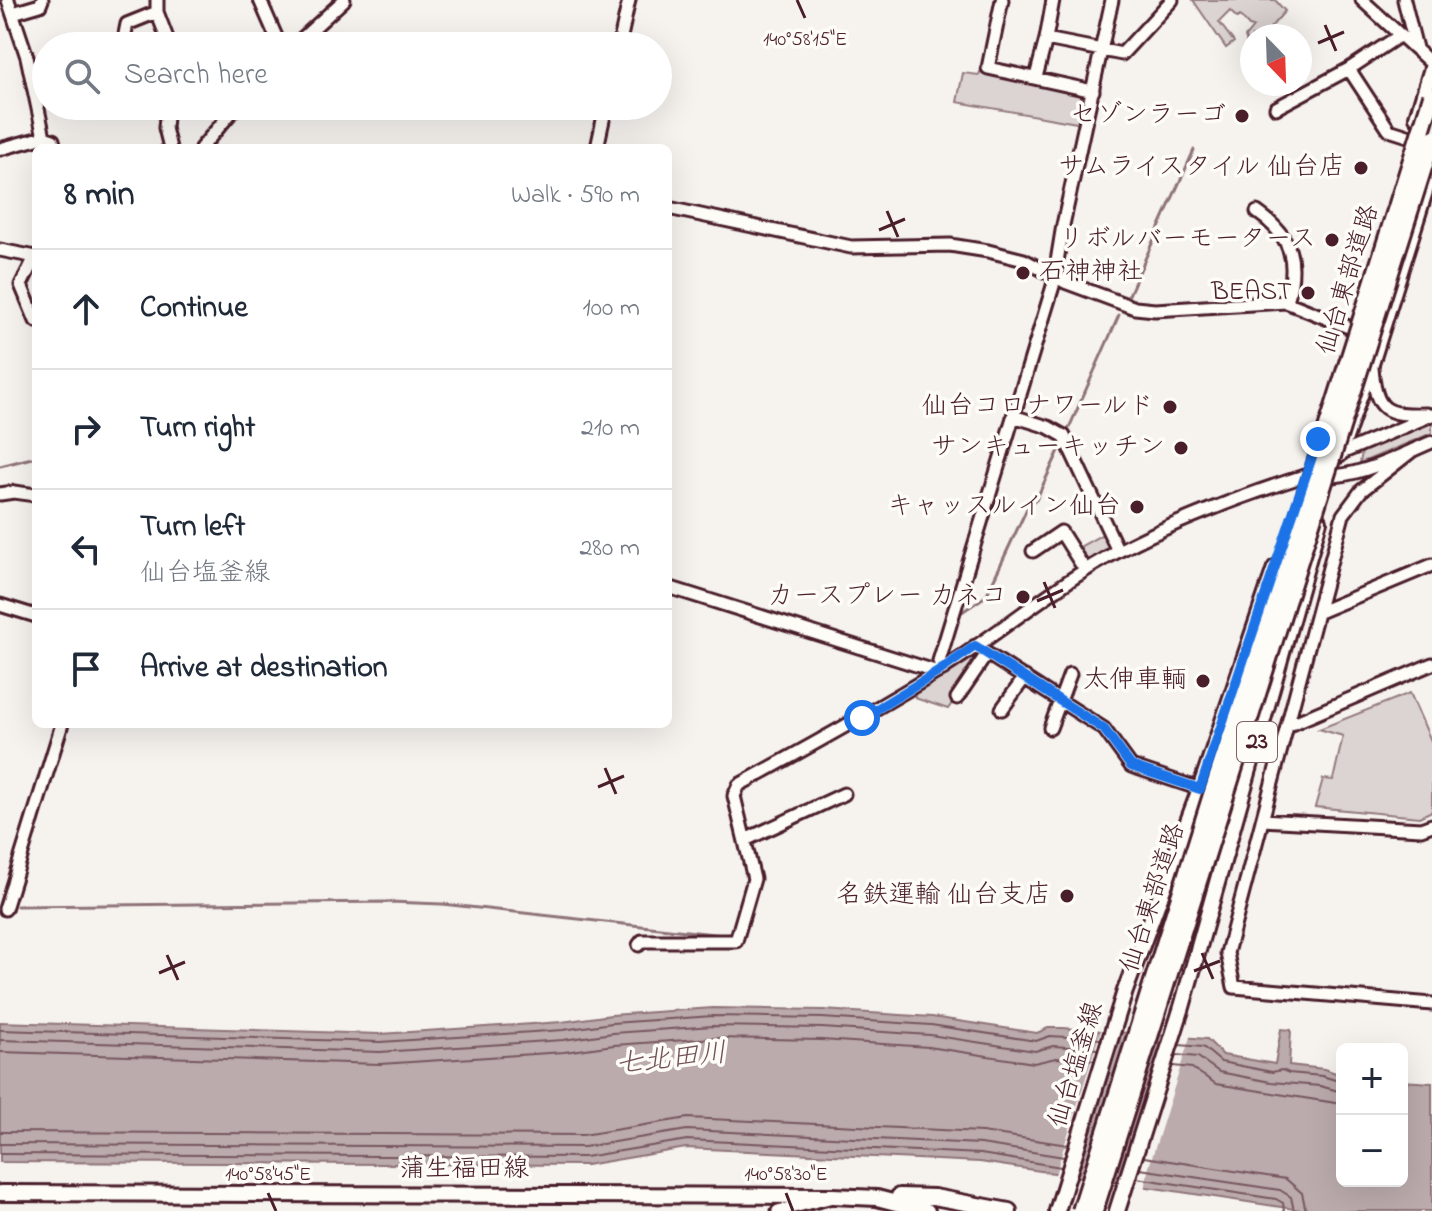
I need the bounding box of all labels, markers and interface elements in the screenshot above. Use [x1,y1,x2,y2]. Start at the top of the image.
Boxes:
north arrow [1240,24,1312,96]
text: 140°58'15"E [763,26,847,55]
search box [32,32,672,120]
icon: search [60,54,104,98]
text: Search here [124,54,268,98]
place label: セゾンラーゴ [1070,97,1226,135]
marker: セゾンラーゴ [1233,107,1251,125]
place label: サムライスタイル 仙台店 [1058,149,1345,187]
marker: サムライスタイル 仙台店 [1352,159,1370,177]
text: 8 min [64,171,135,221]
text: Walk · 590 m [511,177,640,215]
street label: 仙台東部道路 [1308,200,1390,360]
place label: リボルバーモータース [1059,221,1316,259]
marker: リボルバーモータース [1323,231,1341,249]
place label: 石神神社 [1039,254,1143,292]
marker: 石神神社 [1014,264,1032,282]
place label: BEAST [1210,274,1292,312]
marker: BEAST [1299,284,1317,302]
icon: ahead [64,287,108,331]
text: Continue [140,287,248,331]
text: 100 m [583,290,640,328]
place label: 仙台コロナワールド [922,388,1154,426]
marker: 仙台コロナワールド [1161,398,1179,416]
icon: right [64,407,108,451]
text: Turn right [140,407,255,451]
text: 210 m [581,410,640,448]
route end [1300,421,1336,457]
place label: サンキューキッチン [931,429,1165,467]
marker: サンキューキッチン [1172,439,1190,457]
place label: キャッスルイン仙台 [887,488,1121,526]
marker: キャッスルイン仙台 [1128,498,1146,516]
text: Turn left [140,506,245,550]
icon: left [64,527,108,571]
text: 280 m [579,530,640,568]
text: 仙台塩釜線 [140,555,270,593]
place label: カースプレー カネコ [768,578,1007,616]
marker: カースプレー カネコ [1014,588,1032,606]
icon: arrive [64,647,108,691]
text: Arrive at destination [140,647,388,691]
place label: 太伸車輌 [1083,662,1187,700]
marker: 太伸車輌 [1194,672,1212,690]
route start [844,700,880,736]
road number: 23 [1237,722,1277,762]
street label: 仙台東部道路 [1112,818,1196,978]
place label: 名鉄運輸 仙台支店 [836,877,1051,915]
marker: 名鉄運輸 仙台支店 [1058,887,1076,905]
street label: 仙台塩釜線 [1040,997,1114,1133]
water label: 七北田川 [613,1034,729,1086]
map controls [1336,1043,1408,1187]
button: + [1336,1043,1408,1115]
button: − [1336,1115,1408,1187]
street label: 蒲生福田線 [399,1151,529,1189]
text: 140°58'45"E [225,1161,311,1190]
text: 140°58'30"E [744,1161,828,1190]

